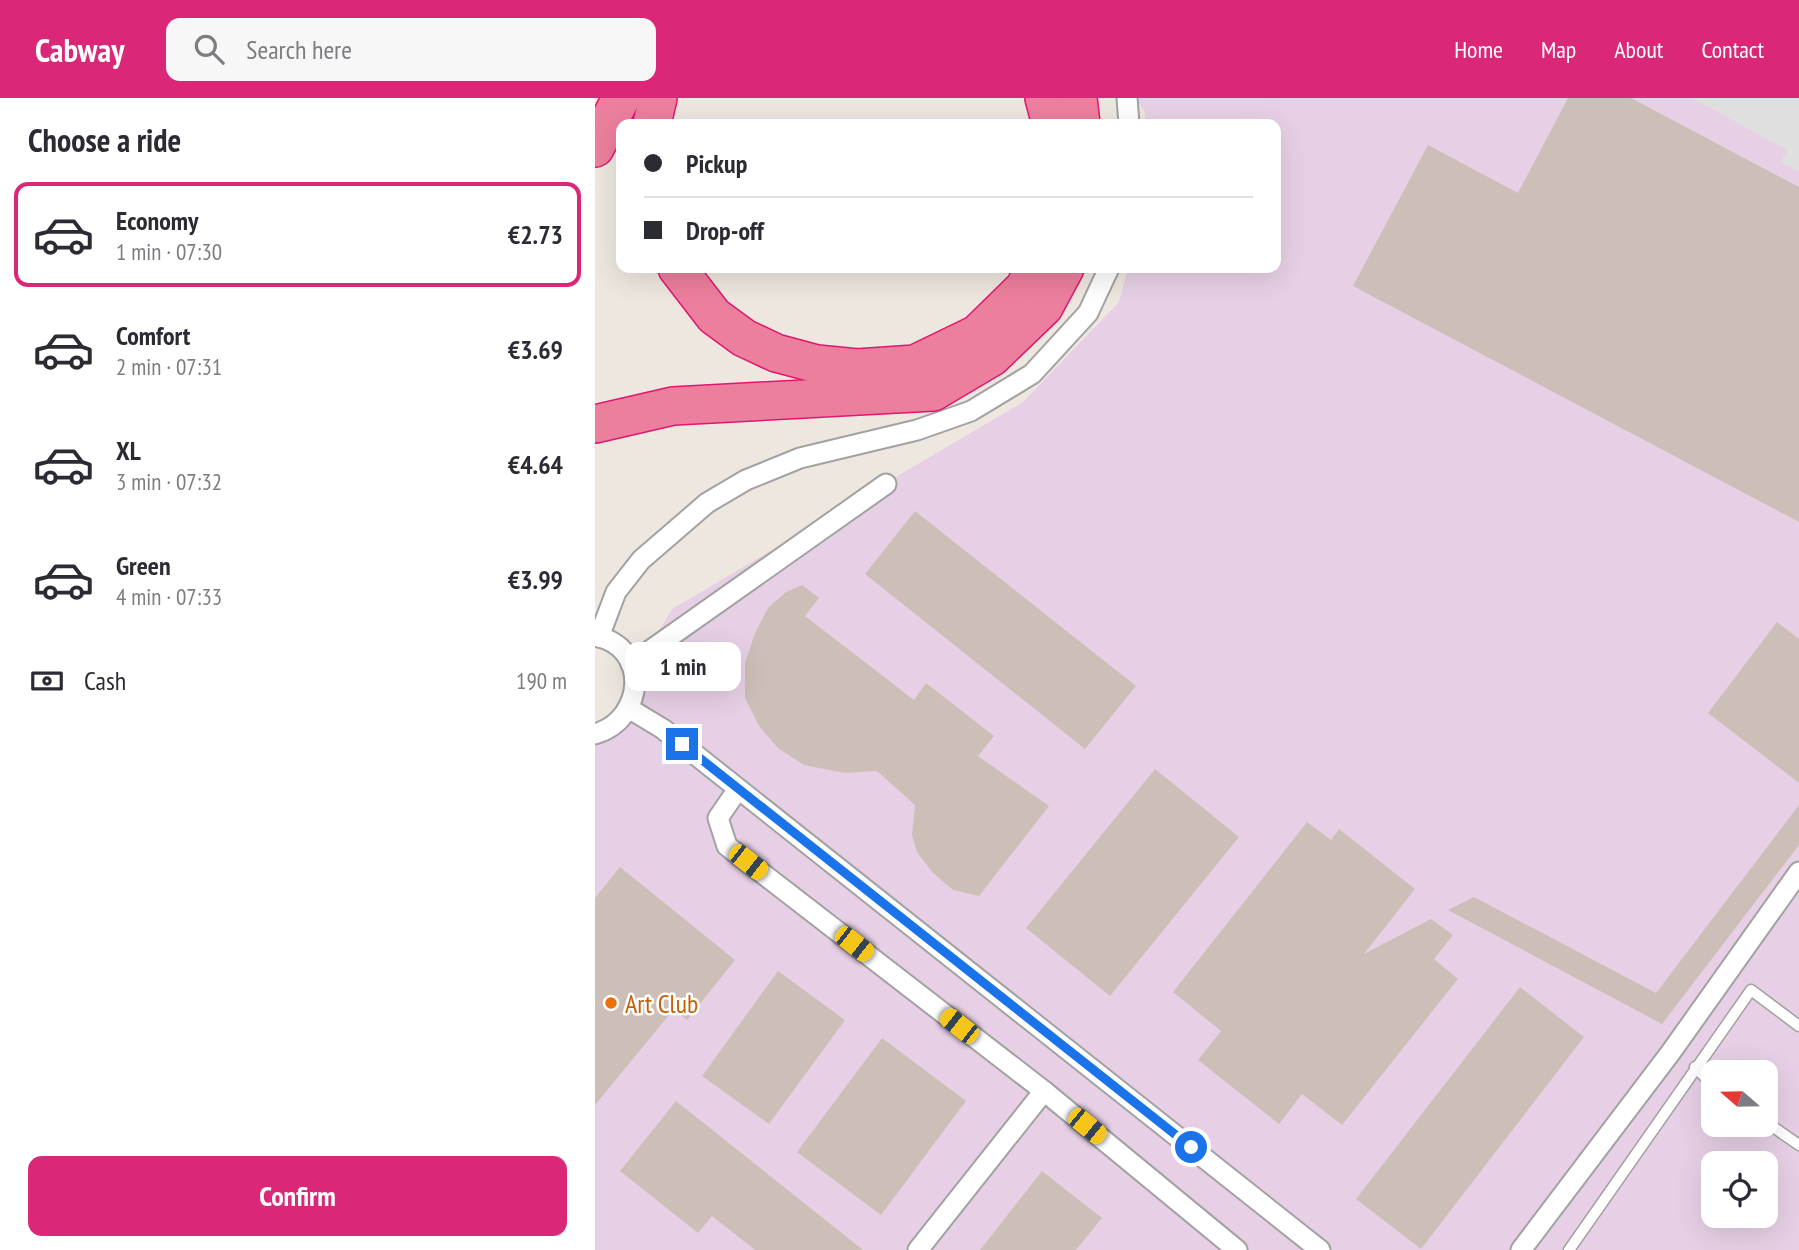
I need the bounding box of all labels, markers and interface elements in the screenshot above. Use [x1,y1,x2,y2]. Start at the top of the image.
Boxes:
search box [166,18,656,81]
text: Cabway [35,28,124,71]
icon: search [190,30,228,68]
text: Search here [246,33,352,66]
text: Home [1454,34,1503,65]
text: Map [1541,34,1576,65]
text: About [1614,34,1663,65]
text: Contact [1701,34,1764,65]
text: Choose a ride [28,119,181,161]
text: Pickup [686,147,747,180]
icon: car [32,203,95,266]
text: Economy [116,204,198,237]
text: Drop-off [686,214,764,247]
text: €2.73 [508,218,563,251]
text: 1 min · 07:30 [116,237,222,266]
icon: car [32,318,95,381]
text: Comfort [116,319,190,352]
text: €3.69 [508,333,563,366]
text: 2 min · 07:31 [116,352,222,381]
icon: car [32,433,95,496]
text: XL [116,434,141,467]
text: €4.64 [508,448,563,481]
text: 3 min · 07:32 [116,467,222,496]
icon: car [32,548,95,611]
text: Green [116,549,171,582]
text: €3.99 [508,563,563,596]
text: 4 min · 07:33 [116,582,222,611]
callout: 1 min [624,642,740,692]
text: 1 min [660,652,706,681]
icon: cash [28,662,66,700]
text: Cash [84,664,126,697]
text: 190 m [516,666,567,695]
route end [666,728,698,760]
car [725,841,772,883]
car [831,923,878,965]
place label: Art Club [625,987,698,1020]
marker: Art Club [603,995,619,1011]
car [936,1005,983,1047]
north arrow [1701,1060,1778,1138]
map controls [1701,1060,1778,1228]
car [1065,1105,1110,1147]
route start [1175,1131,1207,1163]
button: locate [1701,1151,1778,1228]
button: Confirm [28,1156,567,1236]

